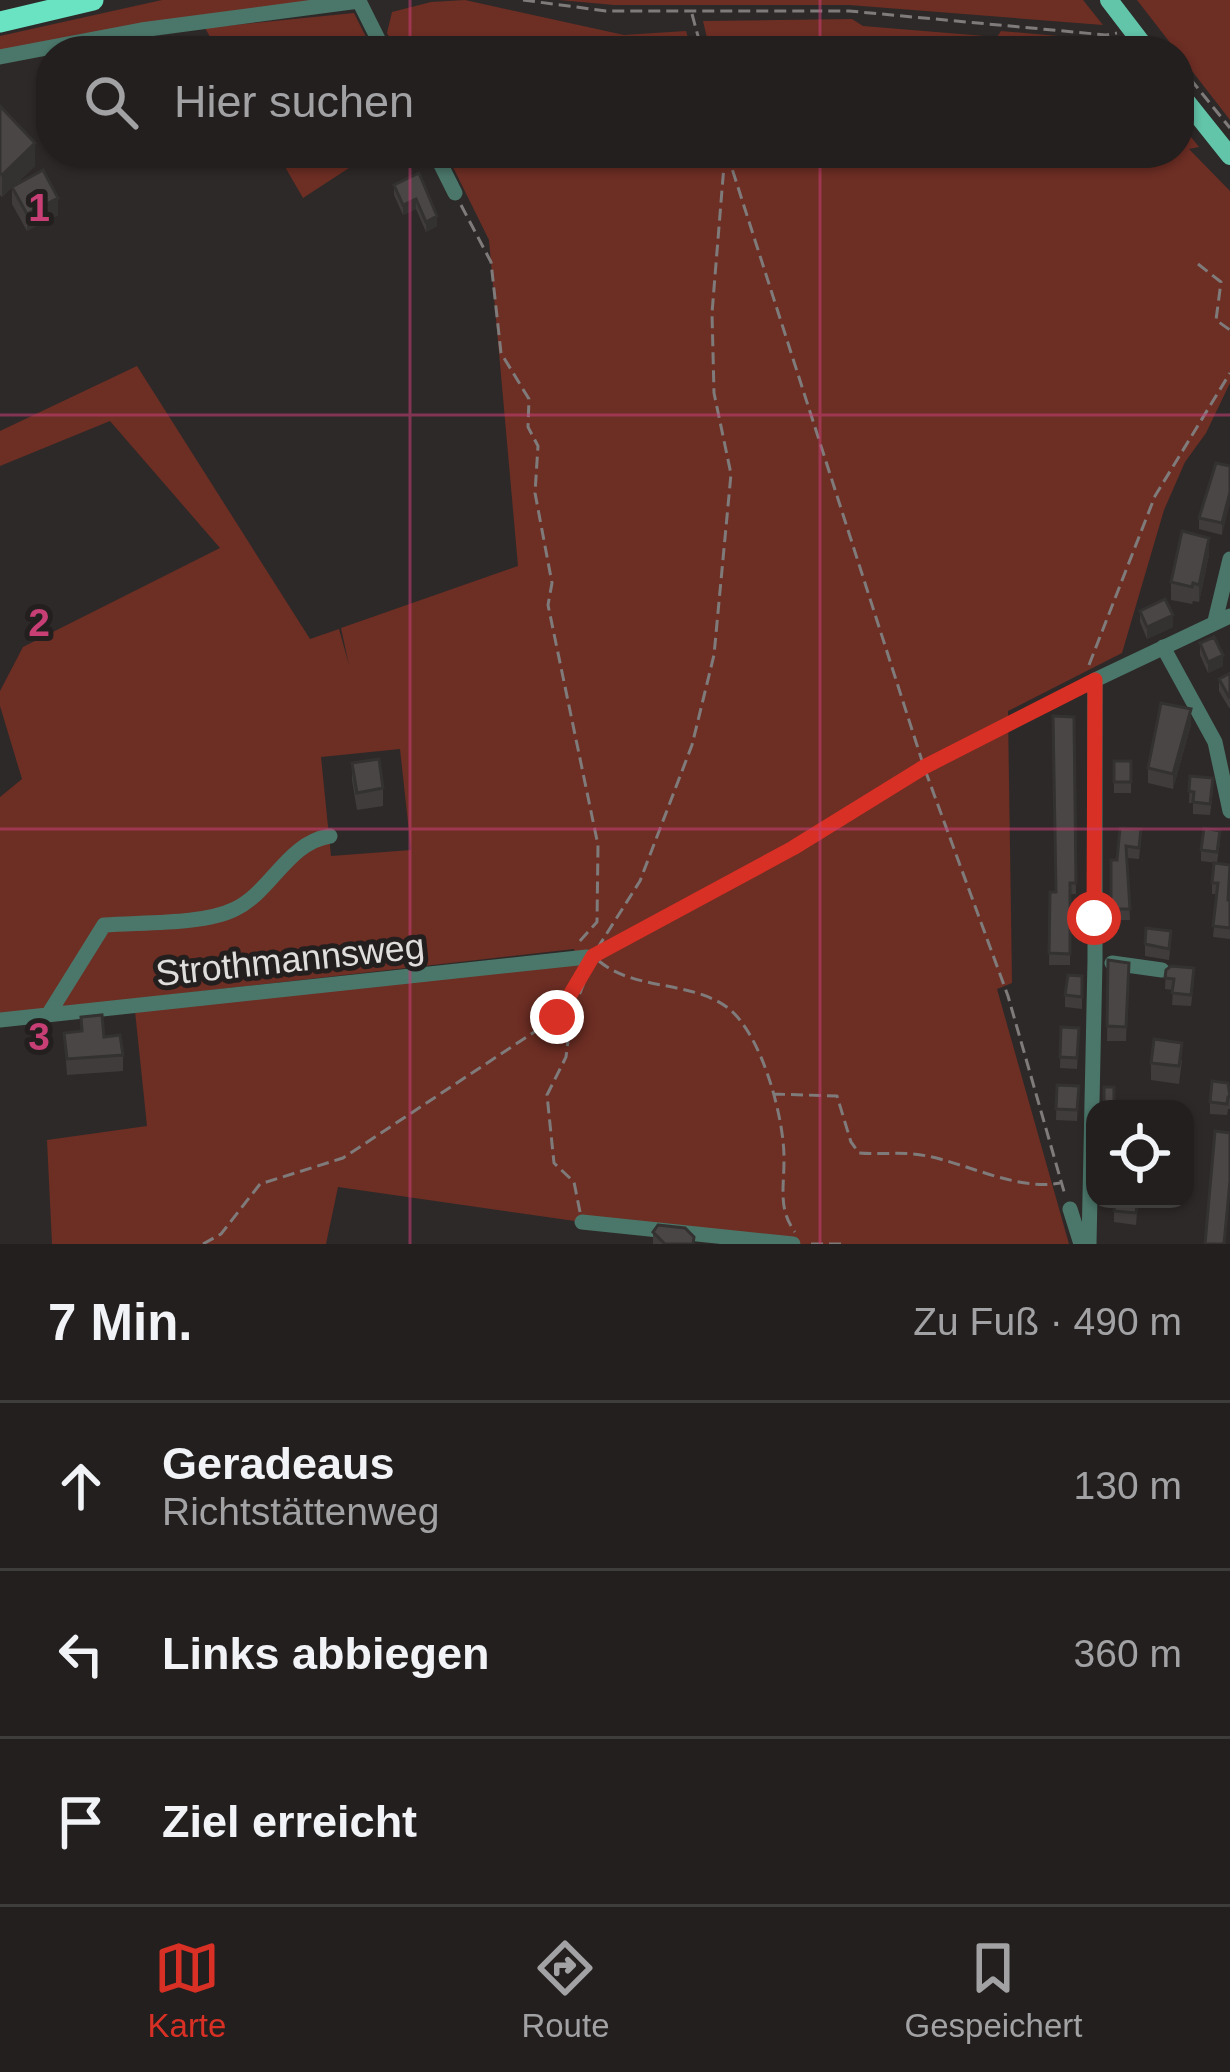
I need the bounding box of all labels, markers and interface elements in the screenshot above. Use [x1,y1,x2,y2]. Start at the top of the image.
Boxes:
search box [36,36,1194,168]
icon: search [78,69,144,135]
text: Hier suchen [174,76,414,127]
text: 1 [28,186,50,229]
text: 2 [28,601,50,644]
route start [1067,891,1121,945]
street label: Strothmannsweg [154,925,427,994]
route end [530,990,584,1044]
text: 3 [28,1015,50,1058]
map controls [1086,1100,1194,1208]
button: locate [1086,1100,1194,1208]
text: 7 Min. [48,1294,193,1351]
text: Zu Fuß · 490 m [913,1300,1182,1343]
text: Geradeaus [162,1438,395,1489]
icon: ahead [48,1453,114,1519]
text: 130 m [1074,1464,1182,1507]
text: Richtstättenweg [162,1490,439,1533]
icon: left [48,1621,114,1687]
text: Links abbiegen [162,1628,490,1679]
text: 360 m [1074,1632,1182,1675]
icon: arrive [48,1789,114,1855]
text: Ziel erreicht [162,1796,417,1847]
tab: Karte [148,1935,226,2045]
tab: Route [521,1935,609,2045]
tab: Gespeichert [905,1935,1082,2045]

